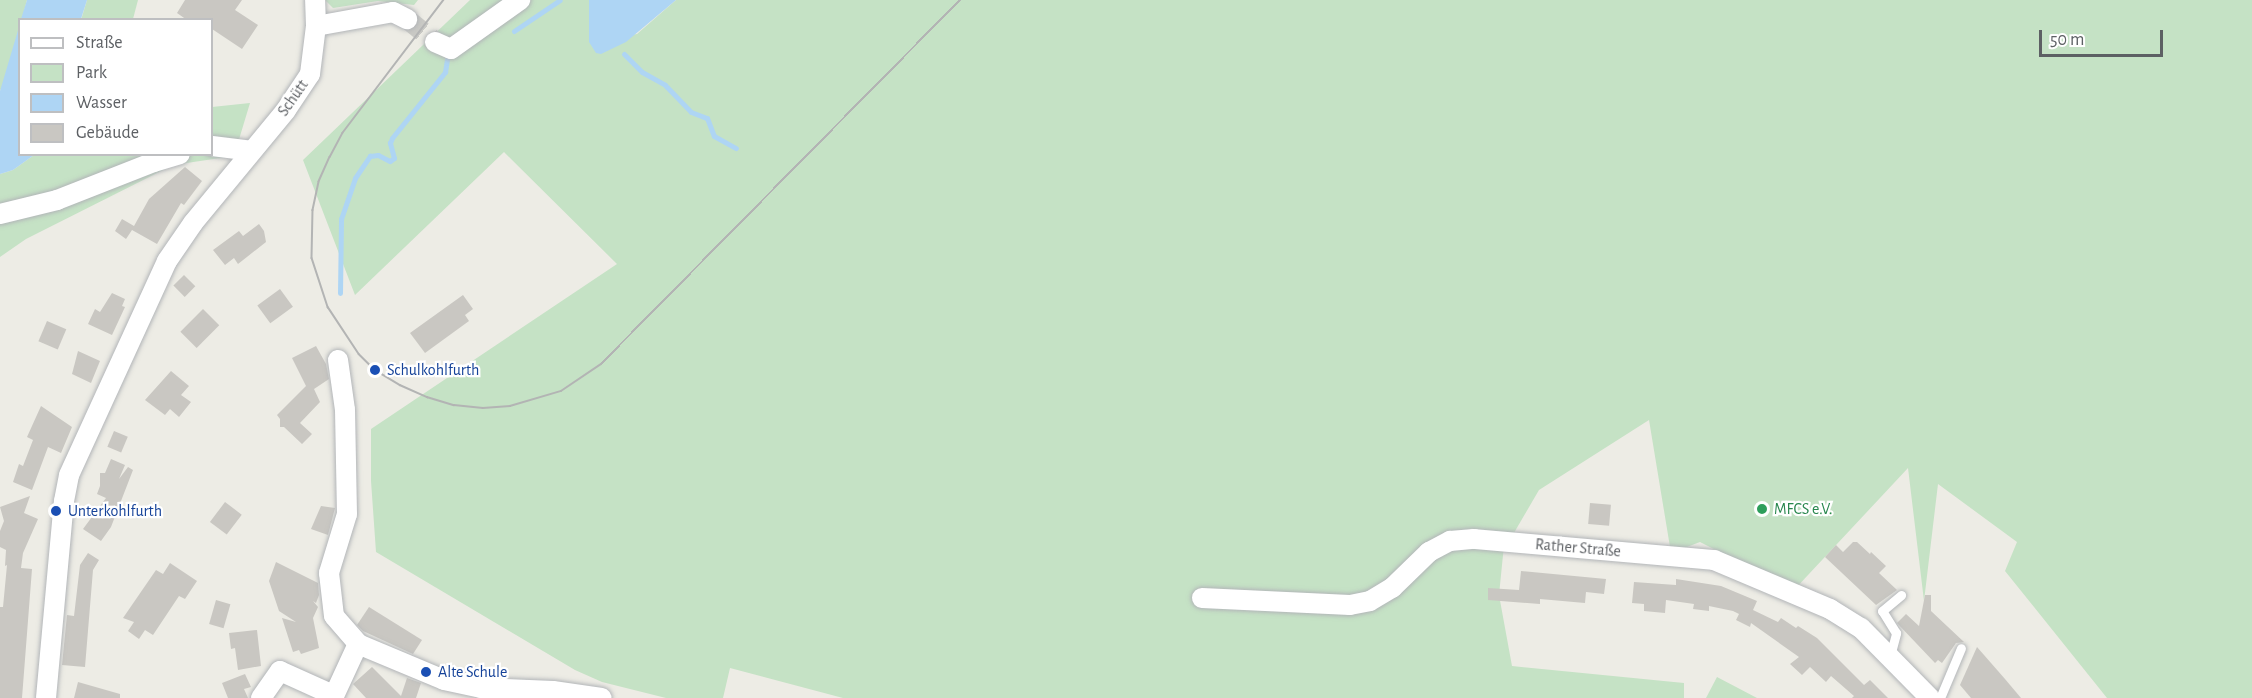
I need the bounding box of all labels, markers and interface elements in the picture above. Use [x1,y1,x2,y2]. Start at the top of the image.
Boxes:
legend [18,18,213,156]
scale bar [2042,18,2166,56]
text: 50 m [2050,31,2084,49]
text: Straße [76,34,122,52]
text: Park [76,64,107,82]
street label: Schütt [274,76,312,120]
text: Wasser [76,94,127,112]
text: Gebäude [76,124,139,142]
place label: Schulkohlfurth [387,360,479,380]
marker: Schulkohlfurth [368,363,382,377]
place label: MFCS e.V. [1774,499,1832,519]
place label: Unterkohlfurth [68,501,162,521]
marker: MFCS e.V. [1755,502,1769,516]
marker: Unterkohlfurth [49,504,63,518]
street label: Rather Straße [1534,535,1622,561]
place label: Alte Schule [438,662,507,682]
marker: Alte Schule [419,665,433,679]

